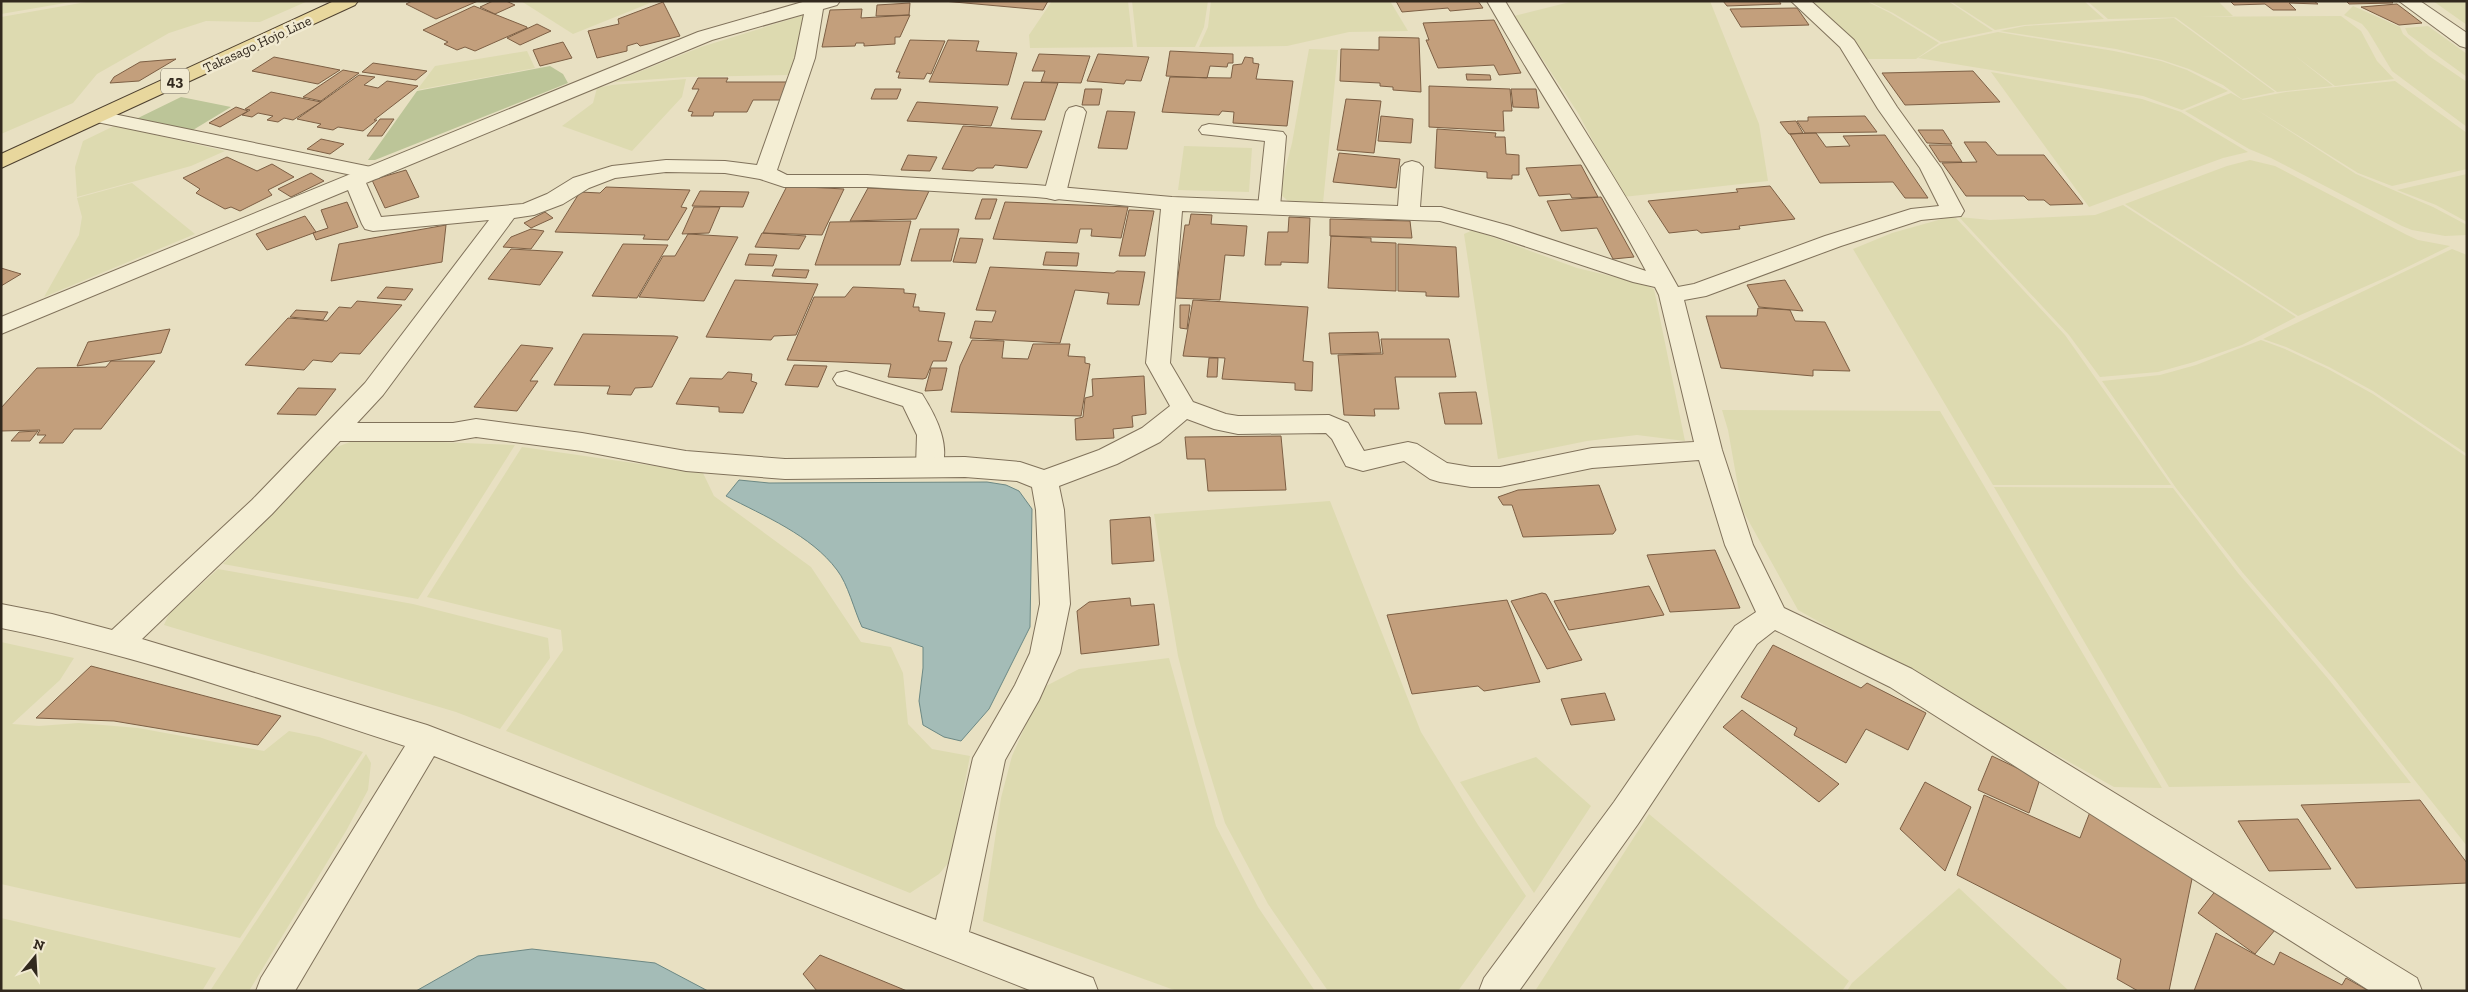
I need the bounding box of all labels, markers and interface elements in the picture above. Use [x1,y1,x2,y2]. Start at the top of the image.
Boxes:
street label: Takasago Hojo Line [200,12,314,77]
road number: 43 [161,68,189,94]
north arrow [10,932,60,982]
text: N [31,935,47,955]

